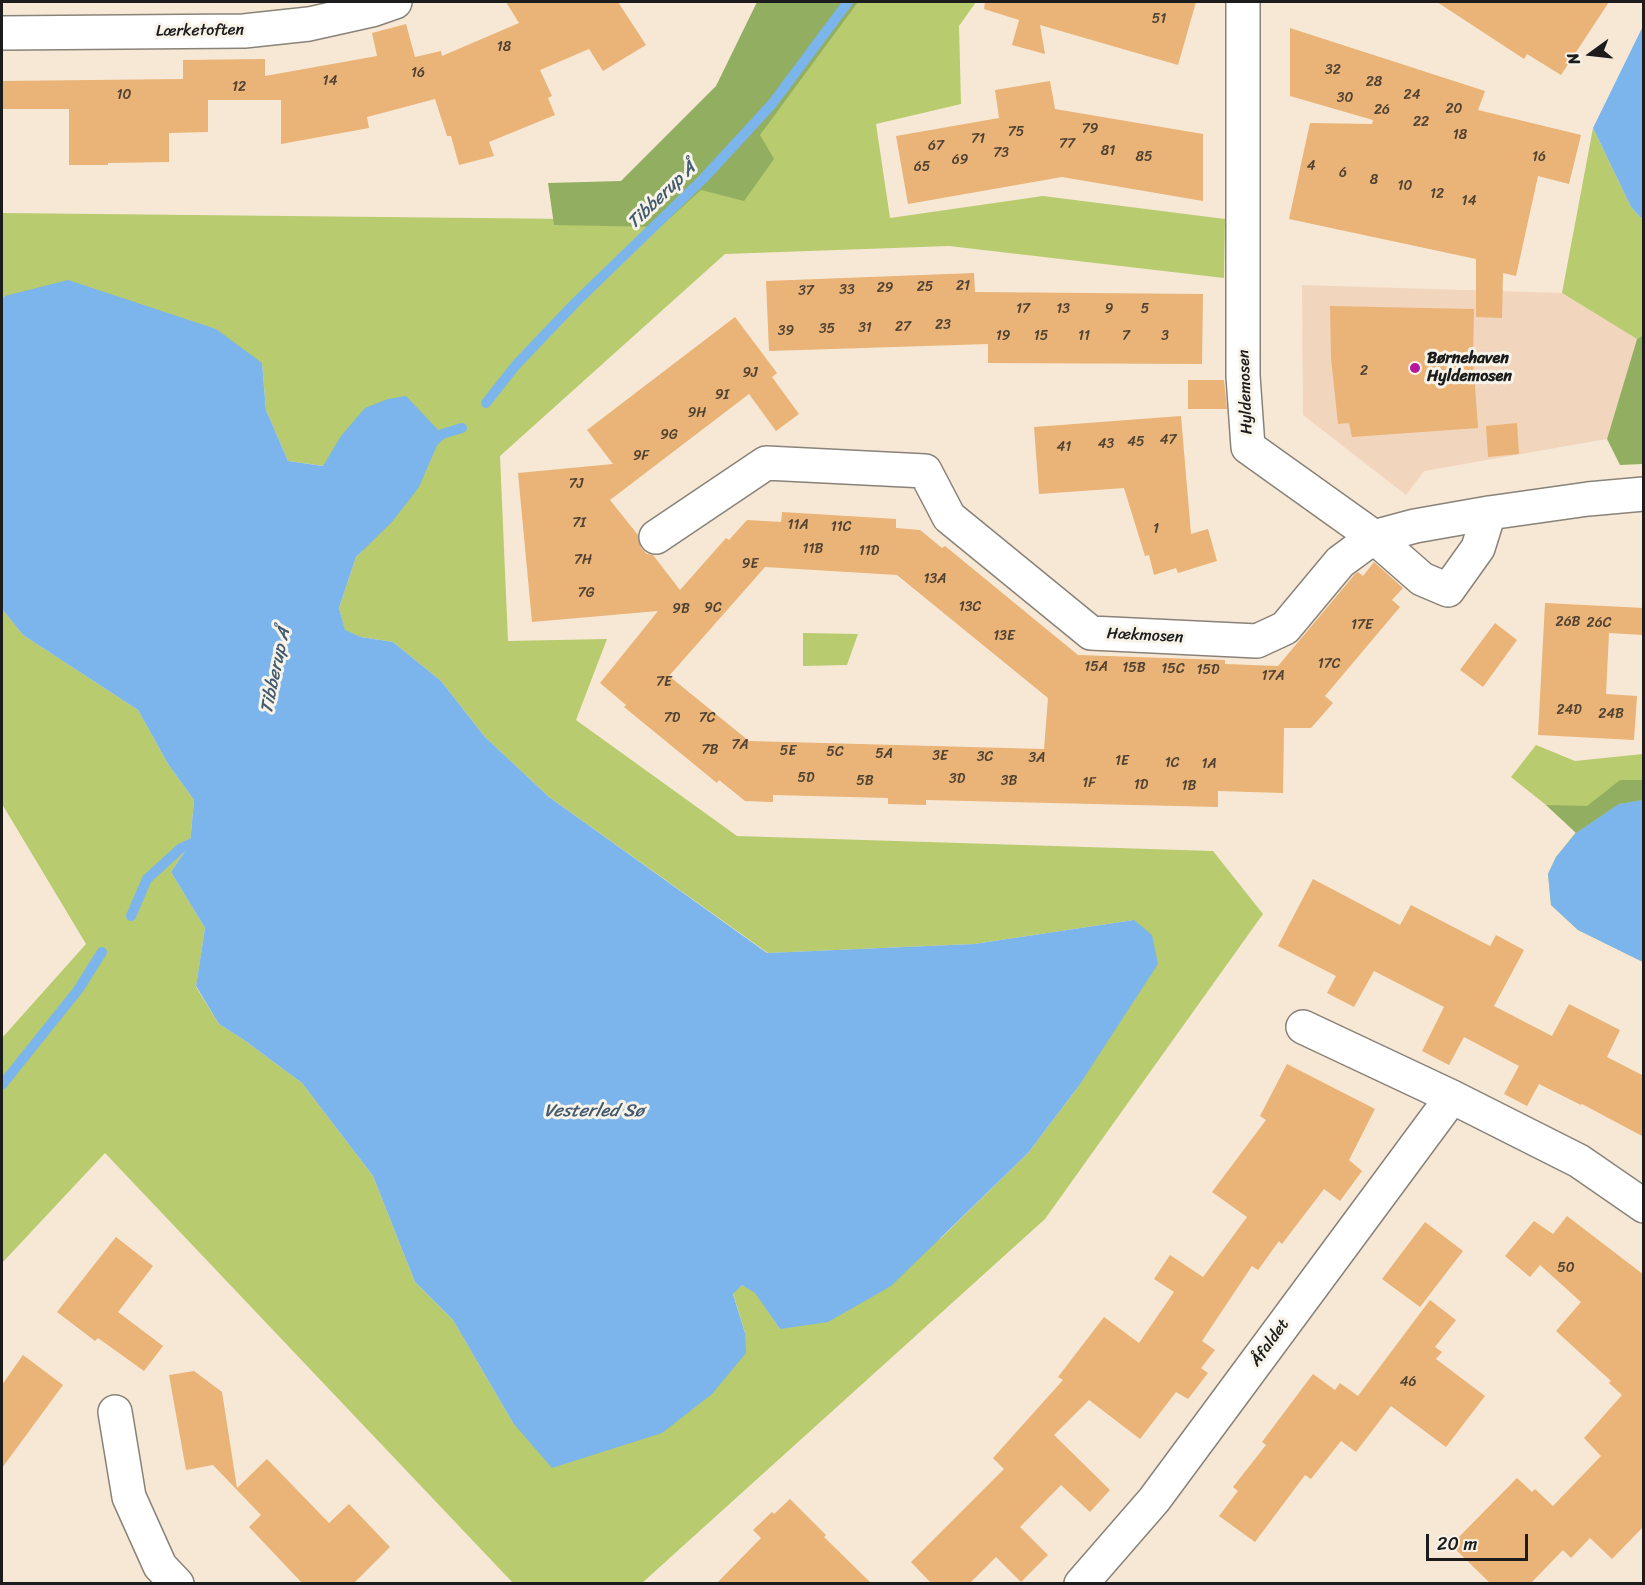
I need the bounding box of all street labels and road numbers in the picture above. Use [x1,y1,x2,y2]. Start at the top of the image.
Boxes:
street label: Lærketoften [156,21,244,41]
street label: Hyldemosen [1235,349,1257,435]
street label: Hækmosen [1106,624,1184,648]
street label: Åfaldet [1246,1316,1294,1370]

